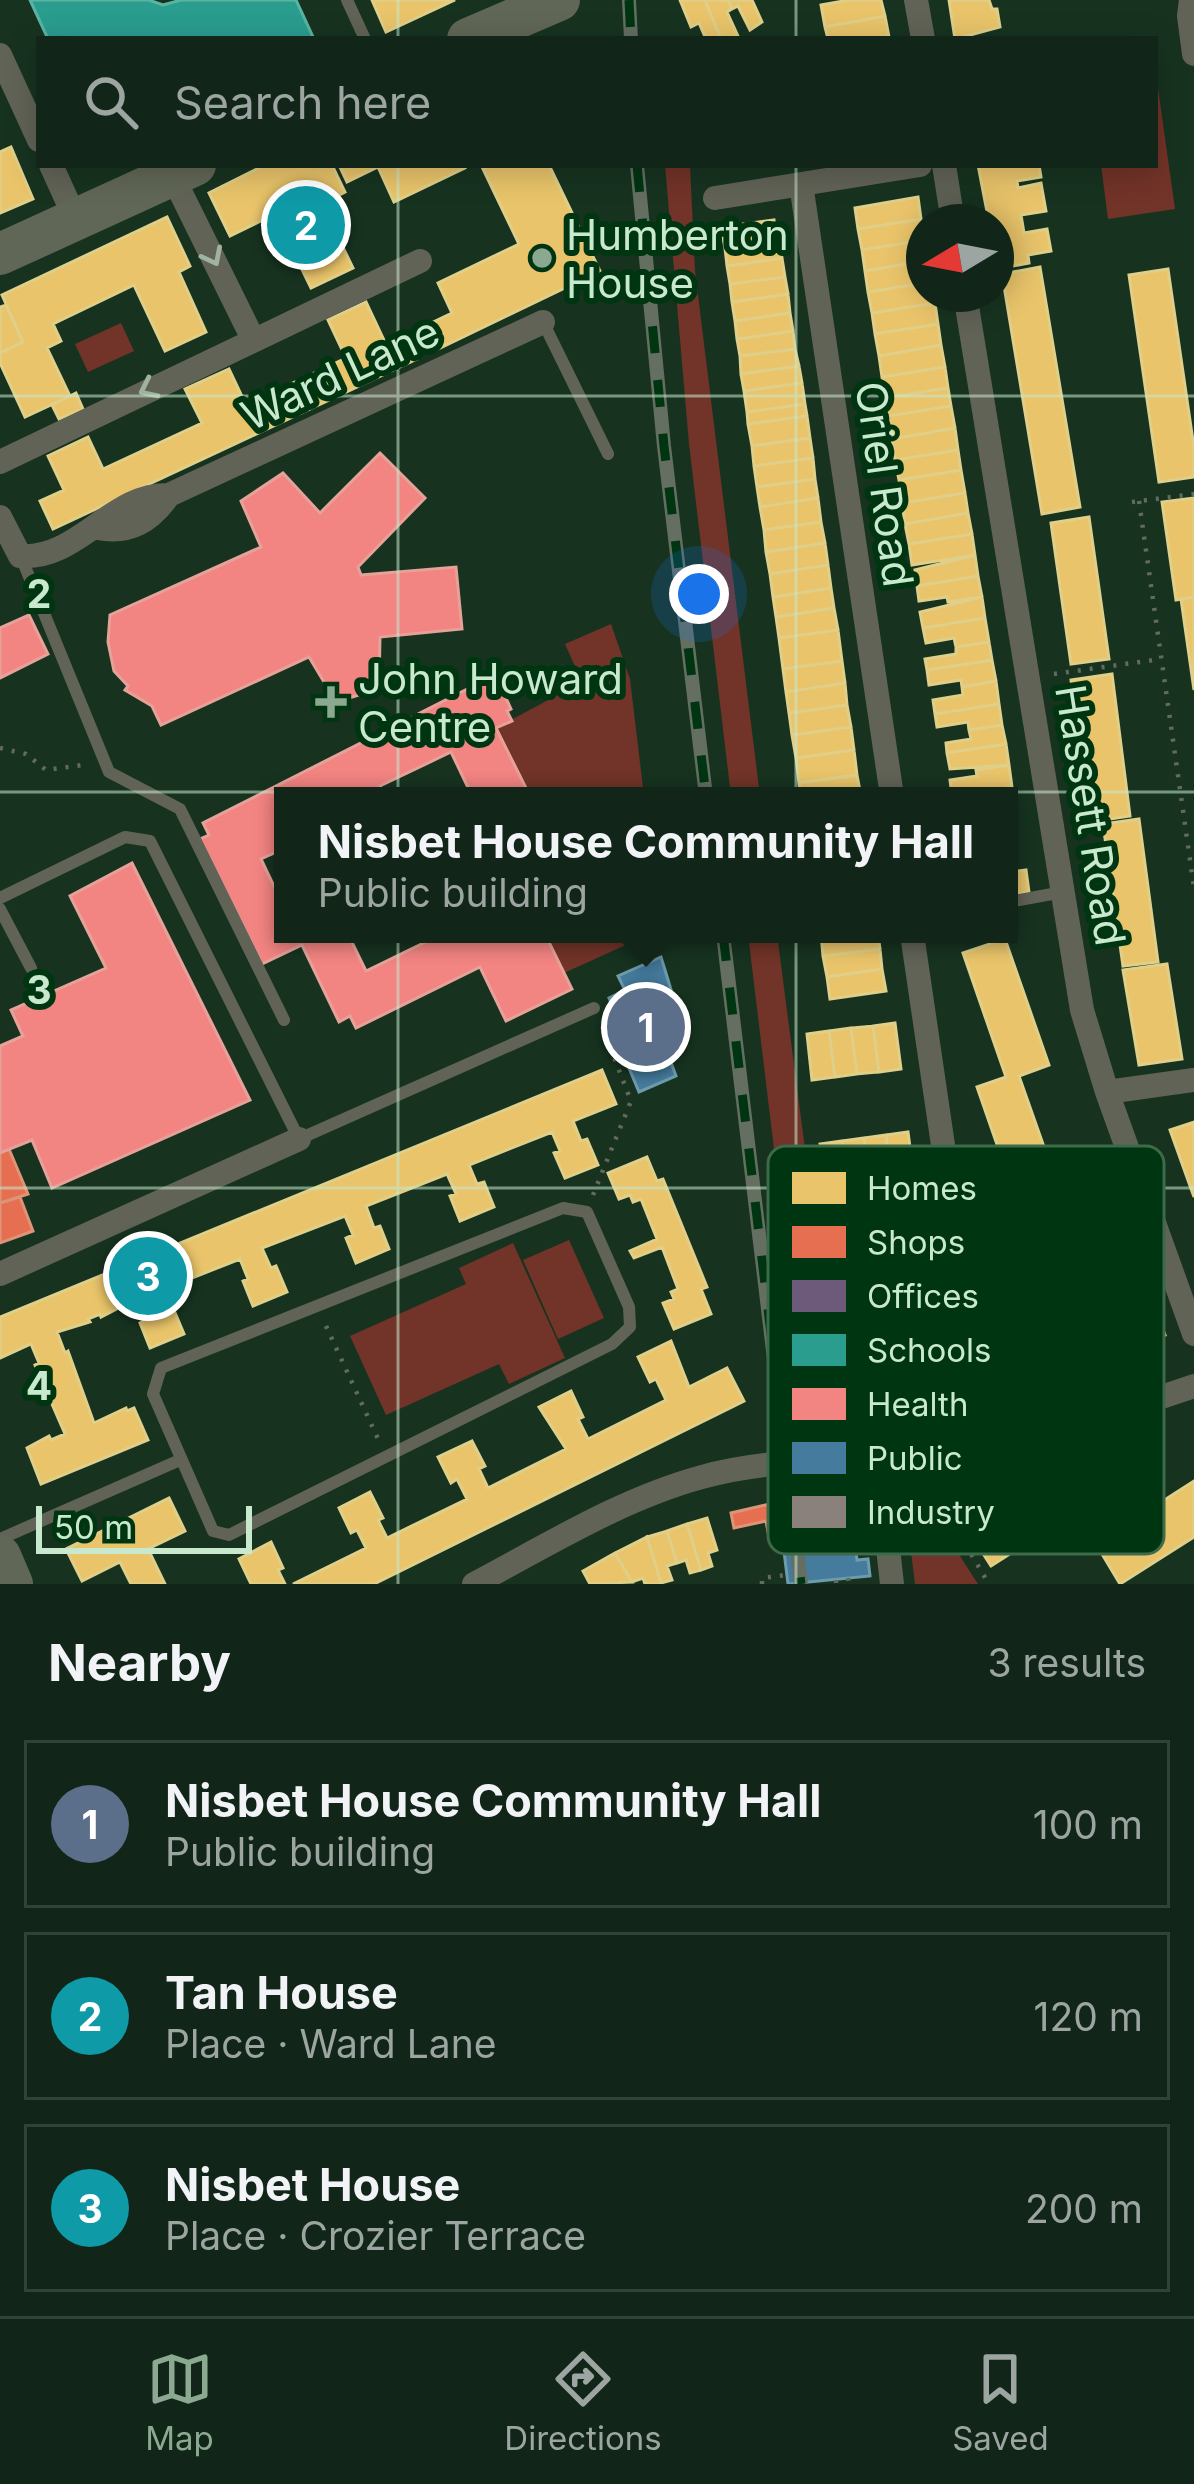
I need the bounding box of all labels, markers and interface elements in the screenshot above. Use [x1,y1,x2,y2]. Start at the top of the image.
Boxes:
search box [36,36,1158,168]
icon: search [78,69,144,135]
text: Search here [174,75,431,130]
pin: 2 [267,180,345,270]
north arrow [906,204,1014,312]
place label: Humberton House [566,209,789,308]
one-way arrow [198,245,221,267]
marker: Humberton House [529,245,555,271]
street label: Ward Lane [233,305,447,441]
one-way arrow [139,375,160,399]
street label: Oriel Road [845,378,925,590]
your location [669,564,729,624]
text: 2 [27,570,51,617]
place label: John Howard Centre [358,653,623,752]
street label: Hassett Road [1045,681,1137,949]
marker: John Howard Centre [315,686,347,718]
popup [274,787,1018,943]
text: Nisbet House Community Hall [318,814,974,869]
text: Public building [318,869,588,916]
text: 3 [26,966,52,1013]
pin: 1 [607,982,685,1072]
legend [768,1146,1164,1554]
text: Homes [867,1168,977,1208]
text: Shops [867,1222,965,1262]
pin: 3 [109,1231,187,1321]
text: Offices [867,1276,979,1316]
text: Schools [867,1330,992,1370]
text: 4 [26,1362,52,1409]
text: Health [867,1384,968,1424]
text: Public [867,1438,963,1478]
text: Industry [867,1492,995,1532]
scale bar [36,1500,252,1553]
text: 50 m [54,1507,133,1547]
text: Nearby [48,1632,231,1693]
text: 3 results [988,1639,1146,1686]
text: Nisbet House Community Hall [165,1773,822,1828]
text: 1 [82,1801,98,1848]
text: 100 m [1033,1801,1143,1848]
text: Public building [165,1828,435,1875]
text: Tan House [165,1965,398,2020]
text: 2 [78,1993,102,2040]
text: 120 m [1034,1993,1143,2040]
text: Place · Ward Lane [165,2020,496,2067]
text: Nisbet House [165,2157,460,2212]
text: 3 [77,2185,103,2232]
text: 200 m [1025,2185,1143,2232]
text: Place · Crozier Terrace [165,2212,586,2259]
tab: Map [145,2346,214,2458]
tab: Directions [504,2346,662,2458]
tab: Saved [952,2346,1049,2458]

